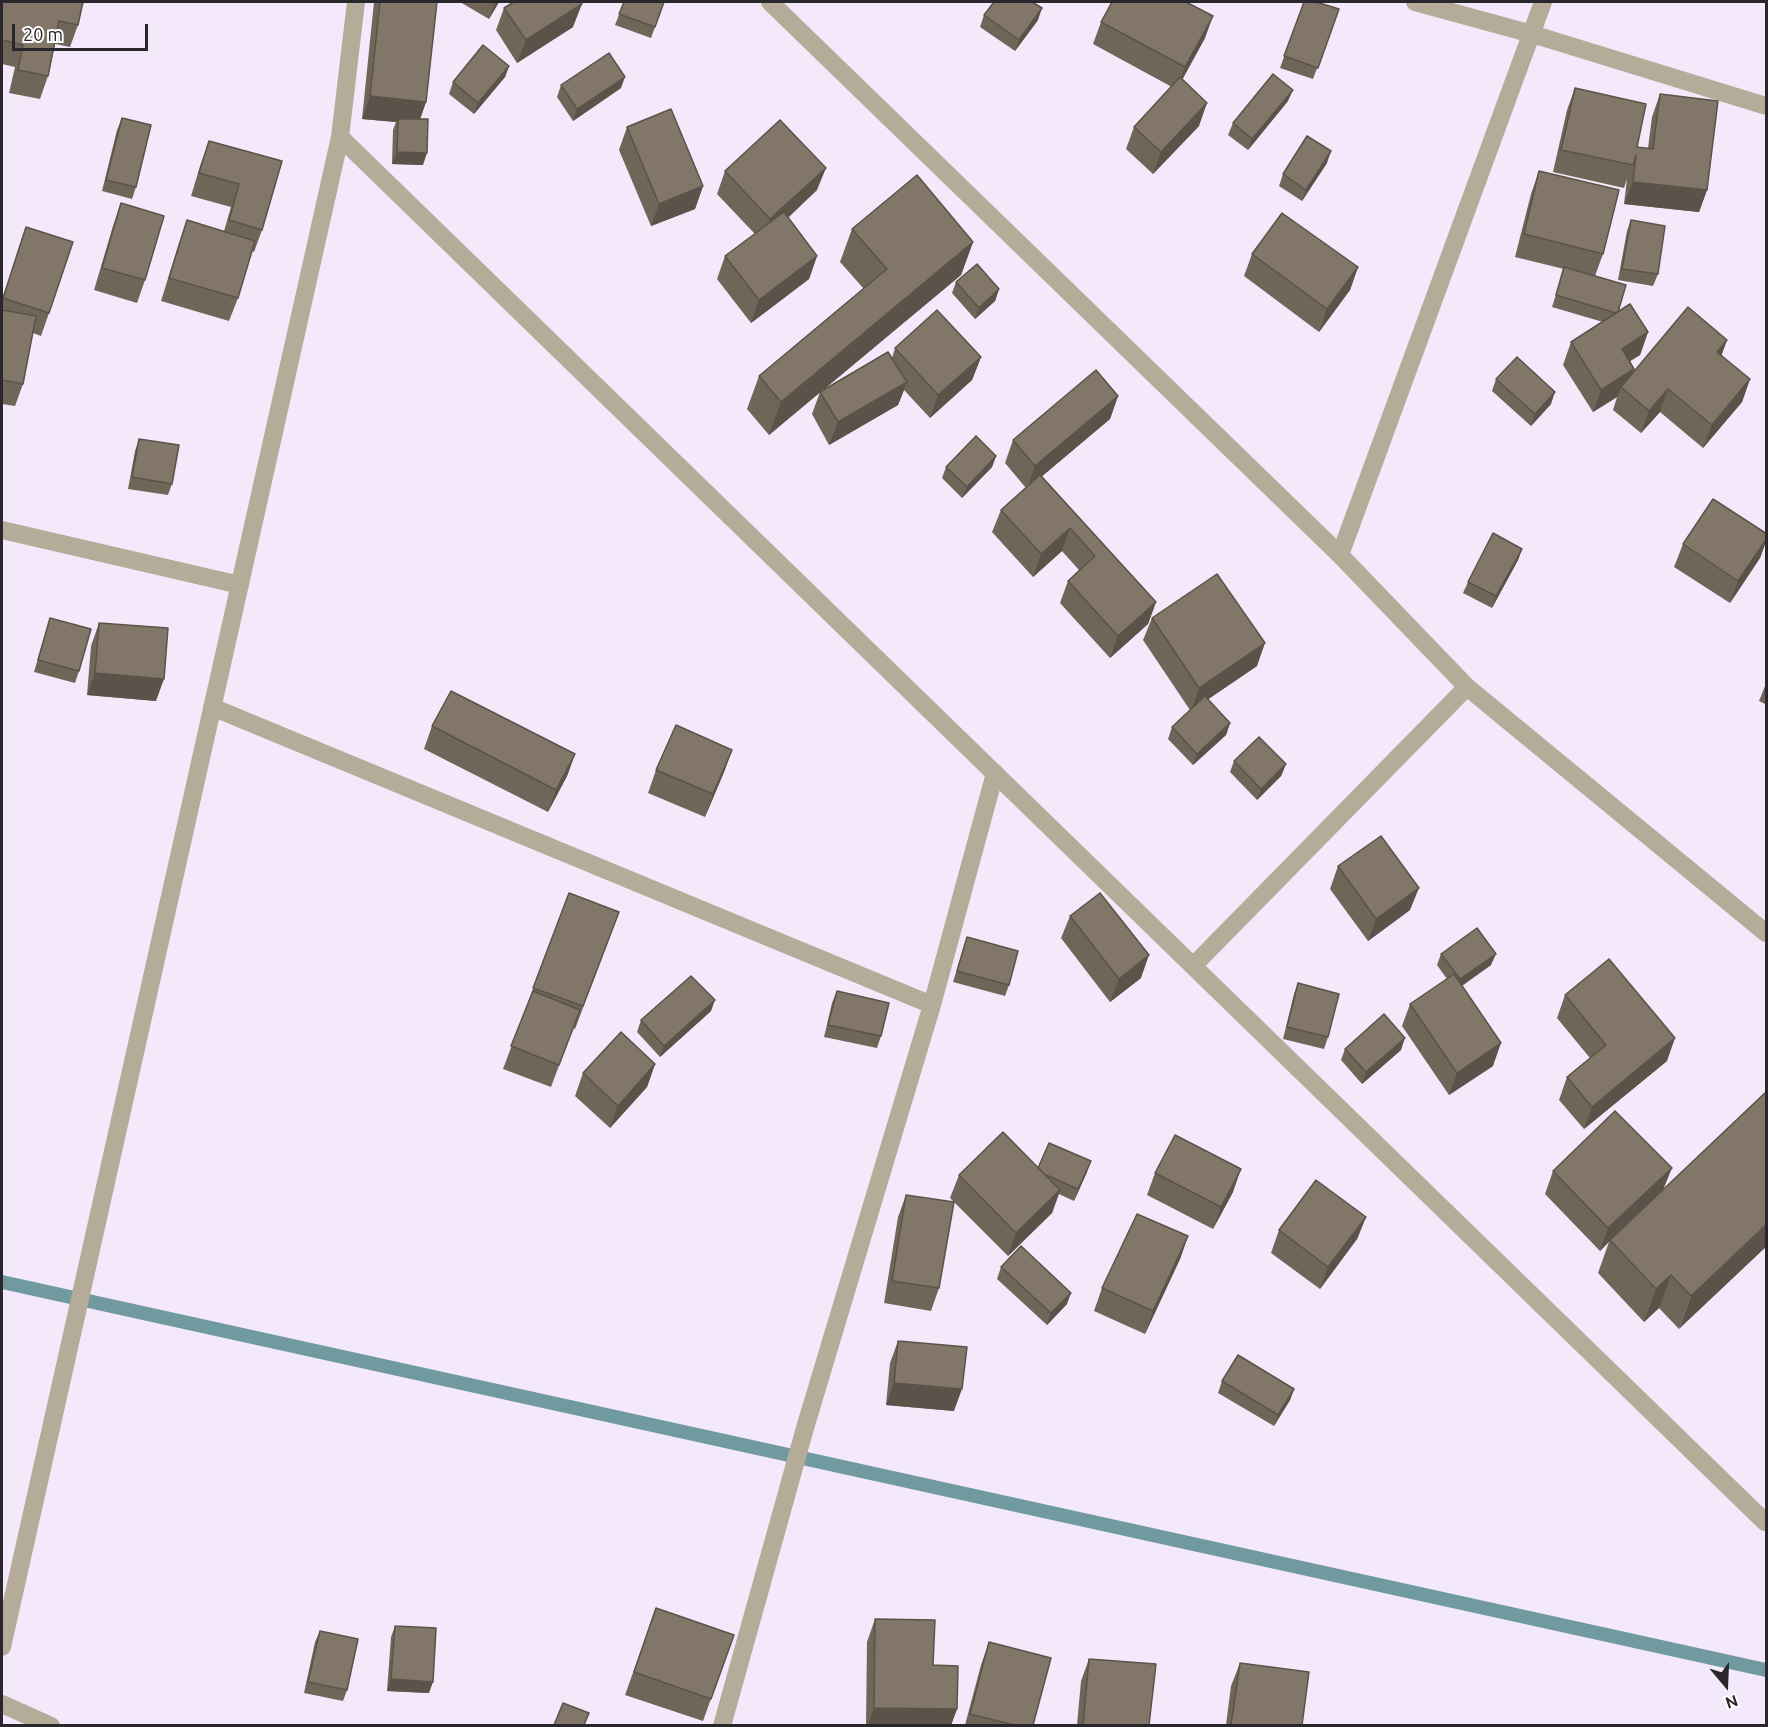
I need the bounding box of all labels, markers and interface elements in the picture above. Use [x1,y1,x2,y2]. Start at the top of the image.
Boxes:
scale bar [15,12,152,50]
text: 20 m [23,24,63,44]
north arrow [1696,1655,1756,1715]
text: N [1723,1692,1740,1712]

